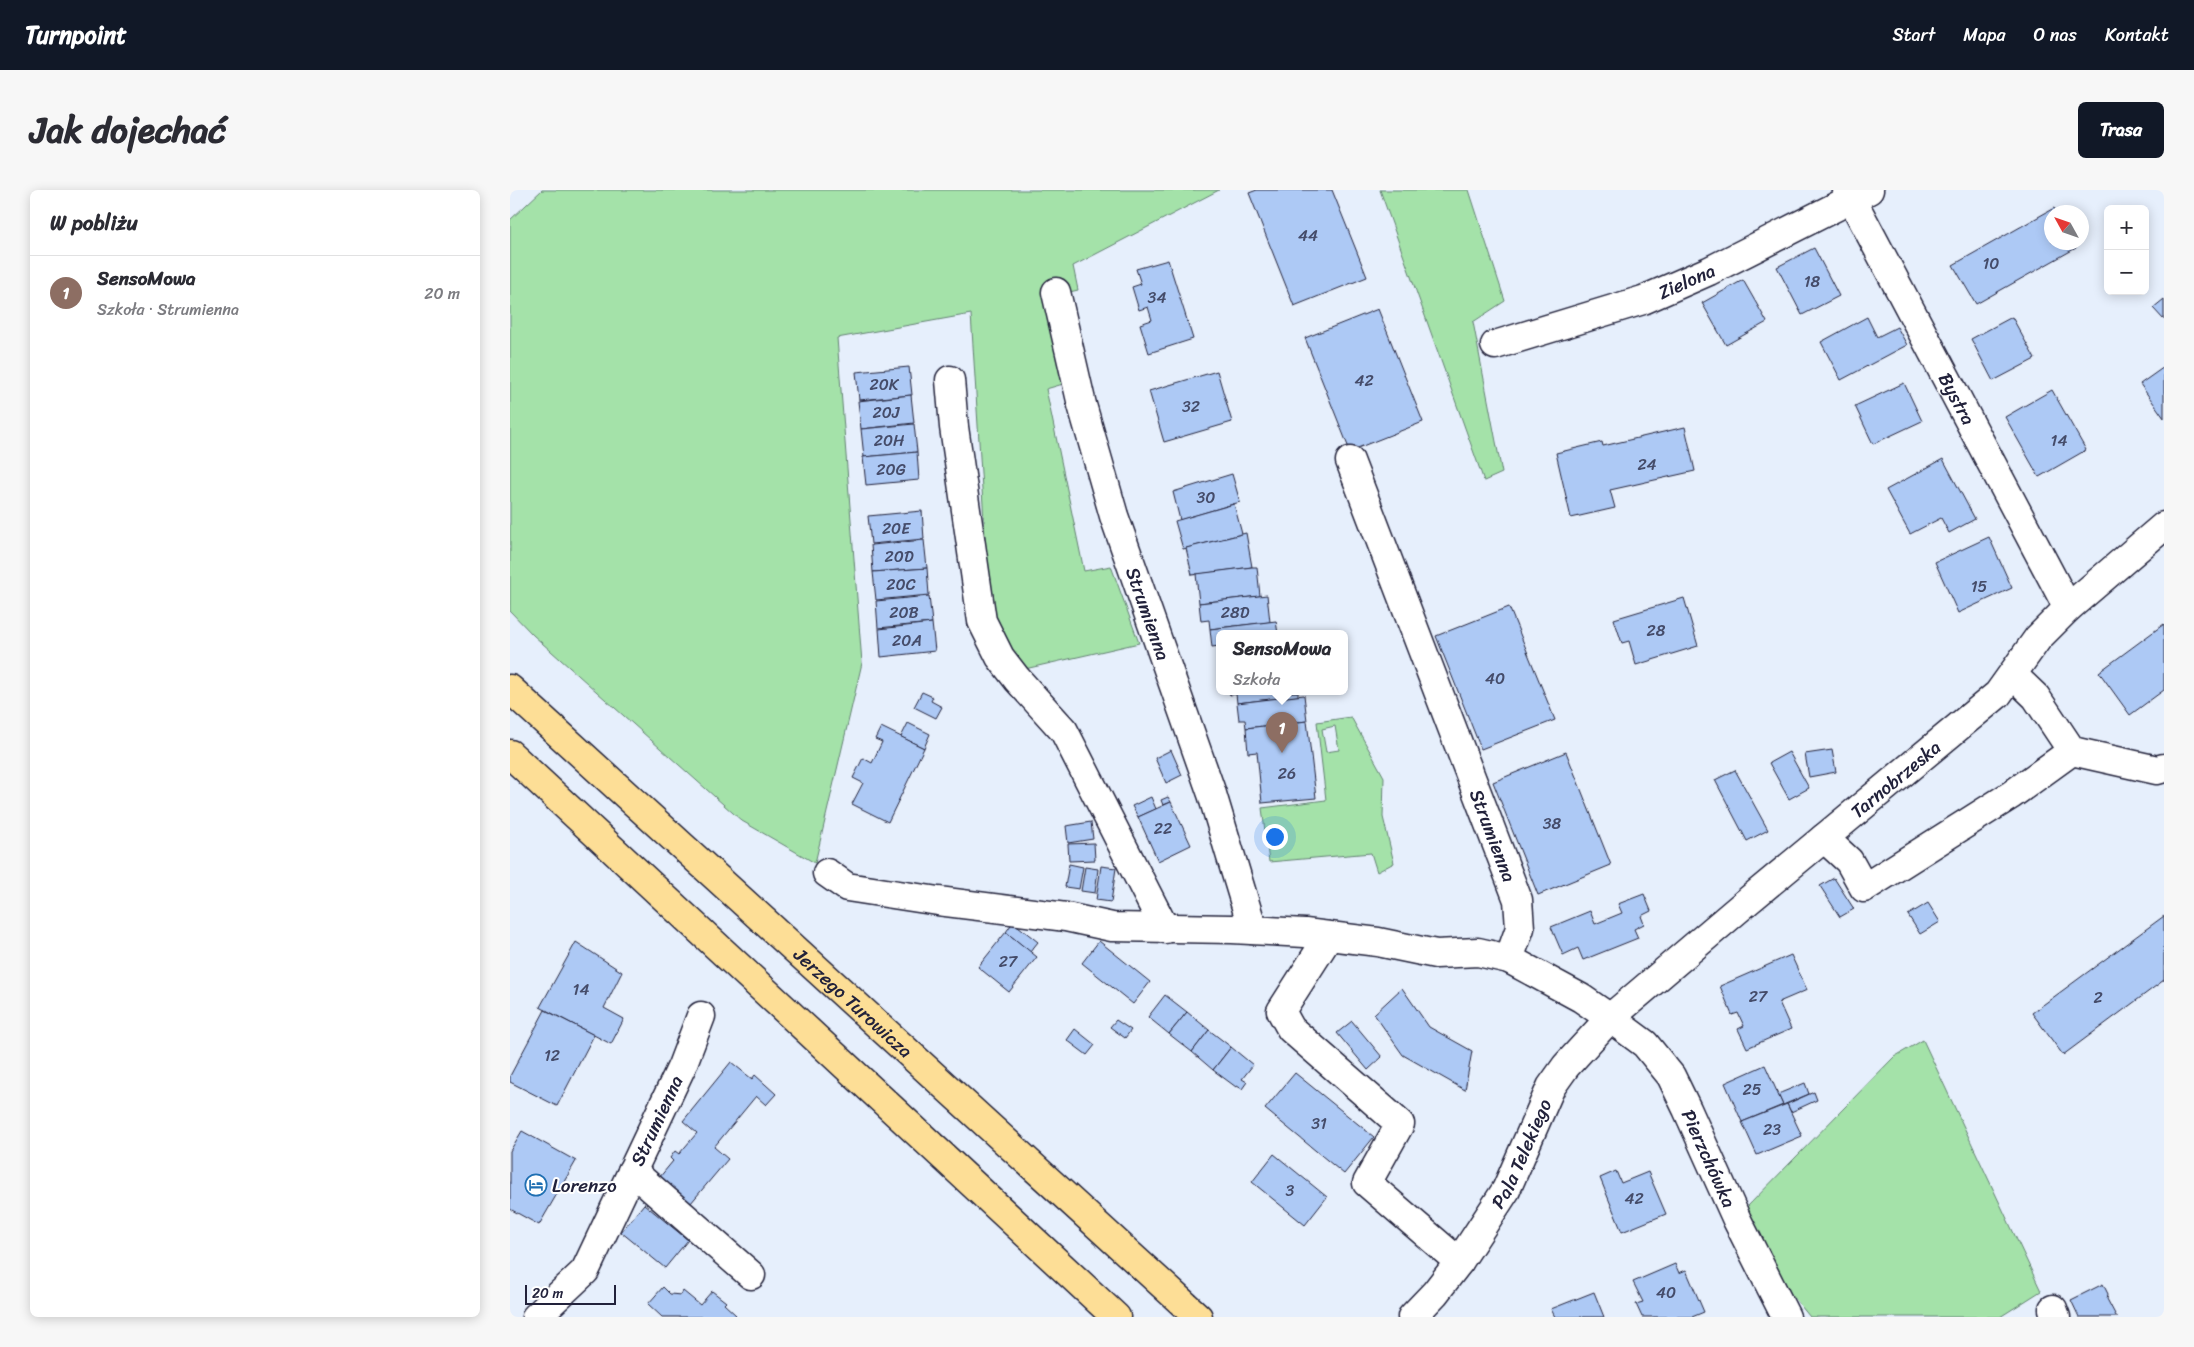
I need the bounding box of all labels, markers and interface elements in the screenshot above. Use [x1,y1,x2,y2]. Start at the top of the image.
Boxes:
text: Turnpoint [25,14,127,56]
text: Start [1892,19,1935,51]
text: Mapa [1963,19,2006,51]
text: O nas [2034,19,2077,51]
text: Kontakt [2105,19,2169,51]
text: Jak dojechać [30,99,226,161]
button: Trasa [2078,102,2164,158]
text: W pobliżu [50,204,138,242]
north arrow [2044,205,2089,250]
map controls [2104,205,2149,295]
button: + [2104,205,2149,250]
house number: 44 [1298,221,1318,250]
house number: 10 [1983,249,1999,278]
button: − [2104,250,2149,295]
street label: Zielona [1652,254,1722,308]
text: SensoMowa [97,262,196,295]
house number: 18 [1804,267,1821,296]
text: 1 [63,279,69,308]
text: 20 m [424,279,460,308]
house number: 34 [1148,283,1166,312]
text: Szkoła · Strumienna [97,295,239,324]
house number: 42 [1354,366,1374,395]
street label: Bystra [1930,366,1985,431]
house number: 20K [869,370,900,399]
house number: 32 [1182,392,1200,421]
house number: 20J [873,398,900,427]
house number: 20H [874,426,905,455]
house number: 14 [2051,426,2067,455]
house number: 24 [1637,450,1657,479]
house number: 20G [876,455,906,484]
house number: 30 [1197,483,1215,512]
house number: 20E [882,514,911,543]
house number: 20D [885,542,914,571]
street label: Strumienna [1117,562,1180,665]
house number: 20C [886,570,916,599]
house number: 15 [1971,572,1988,601]
house number: 20B [889,598,919,627]
house number: 28D [1221,598,1250,627]
house number: 28 [1647,616,1666,645]
house number: 20A [892,626,922,655]
popup [1216,630,1348,695]
text: SensoMowa [1233,632,1331,665]
house number: 40 [1485,664,1505,693]
text: Szkoła [1233,665,1280,694]
pin: 1 [1266,712,1298,753]
street label: Tarnobrzeska [1843,731,1948,827]
house number: 26 [1278,759,1296,788]
street label: Strumienna [1461,784,1526,887]
house number: 38 [1543,809,1562,838]
house number: 22 [1154,814,1172,843]
your location [1262,824,1288,850]
street label: Jerzego Turowicza [785,938,921,1066]
house number: 27 [999,947,1018,976]
house number: 14 [573,975,589,1004]
house number: 27 [1749,982,1768,1011]
house number: 2 [2093,983,2103,1012]
house number: 12 [544,1041,560,1070]
street label: Strumienna [621,1069,692,1171]
house number: 25 [1742,1075,1762,1104]
street label: Pala Telekiego [1482,1093,1561,1215]
street label: Pierzchówka [1673,1104,1746,1214]
house number: 31 [1311,1109,1327,1138]
house number: 23 [1763,1115,1781,1144]
place label: Lorenzo [552,1169,617,1202]
hotel icon: Lorenzo [524,1173,548,1197]
house number: 3 [1286,1176,1295,1205]
house number: 42 [1624,1184,1644,1213]
house number: 40 [1656,1278,1676,1307]
text: 20 m [532,1281,563,1306]
scale bar [525,1282,616,1305]

